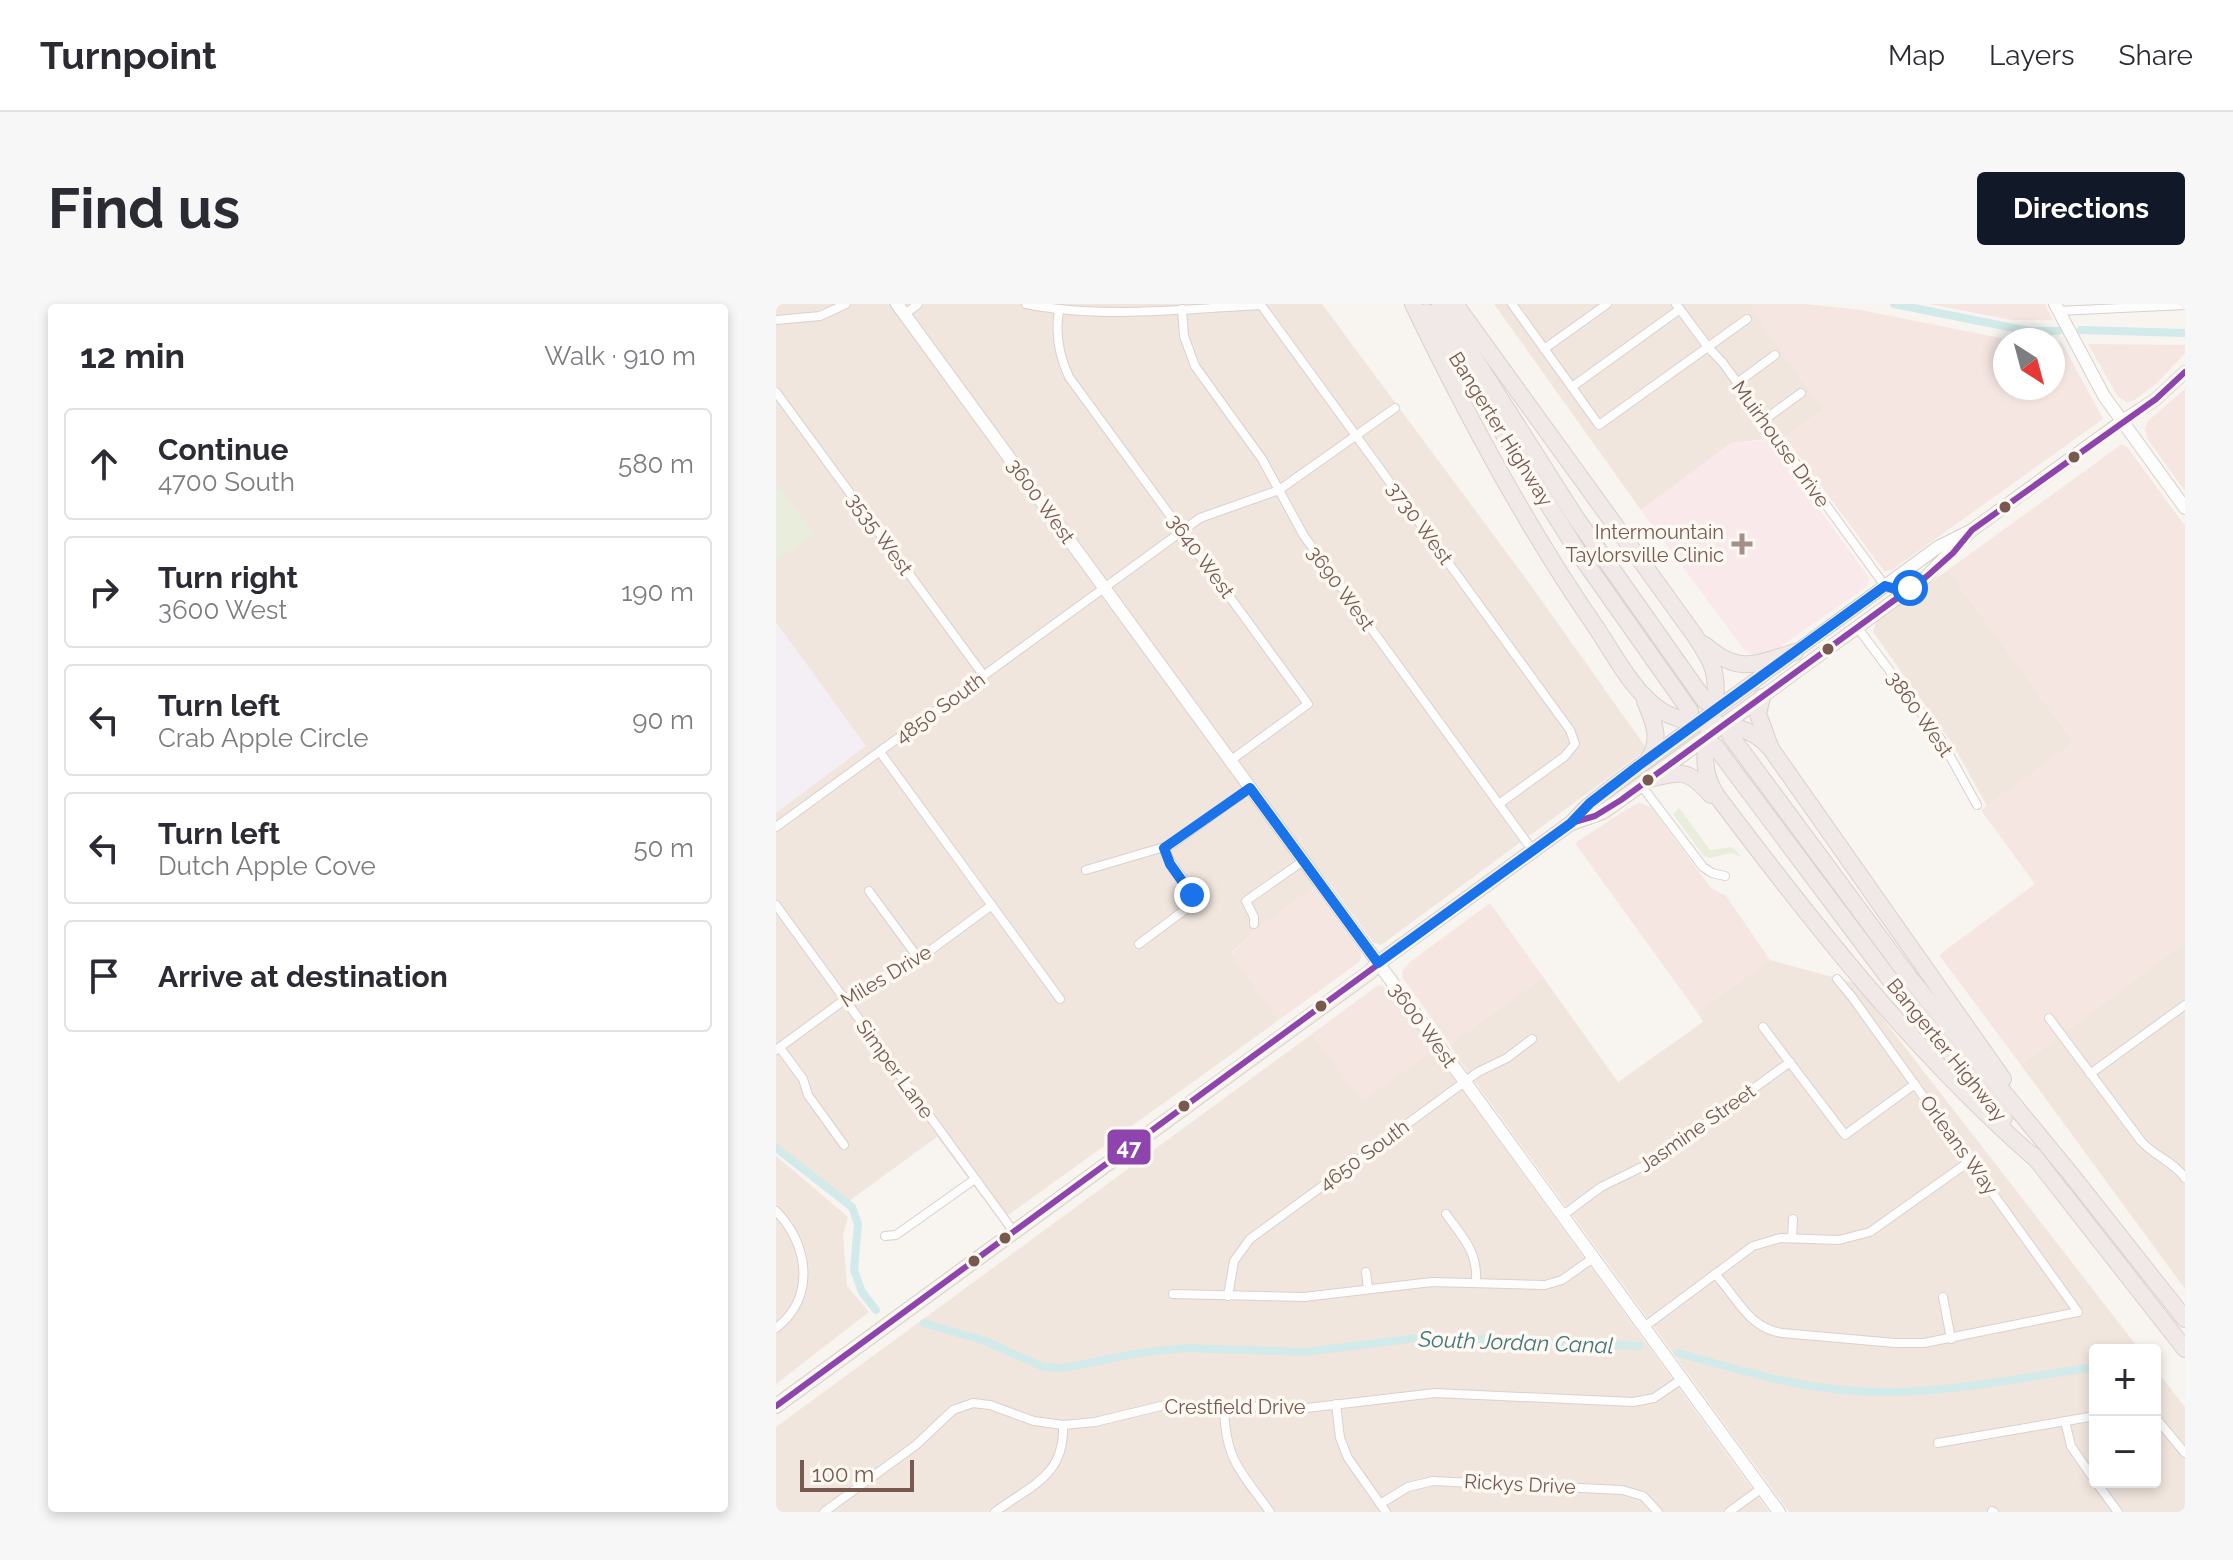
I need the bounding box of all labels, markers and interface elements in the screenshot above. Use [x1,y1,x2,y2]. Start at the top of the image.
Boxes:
text: Turnpoint [40,33,217,78]
text: Map [1888,39,1945,72]
text: Layers [1989,39,2075,72]
text: Share [2119,39,2193,72]
button: Directions [1977,172,2185,245]
text: Find us [48,175,240,241]
north arrow [1993,328,2065,400]
text: 12 min [80,336,185,376]
text: Walk · 910 m [544,341,696,371]
street label: Bangerter Highway [1444,347,1558,511]
street label: Muirhouse Drive [1727,376,1835,512]
text: Continue [158,432,289,467]
icon: ahead [82,442,126,486]
text: 580 m [618,449,694,479]
unlabelled marker [2066,449,2082,465]
street label: 3600 West [1002,454,1080,548]
text: 4700 South [158,467,295,497]
street label: 3730 West [1382,477,1458,569]
street label: 3535 West [842,488,918,580]
unlabelled marker [1997,499,2013,515]
street label: 3640 West [1162,509,1240,603]
place label: Intermountain Taylorsville Clinic [1565,520,1724,567]
marker: Intermountain Taylorsville Clinic [1731,533,1753,555]
street label: 3690 West [1302,541,1380,635]
text: Turn right [158,560,298,595]
icon: right [82,570,126,614]
route start [1892,570,1928,606]
text: 190 m [621,577,694,607]
text: 3600 West [158,595,287,625]
unlabelled marker [1820,641,1836,657]
street label: 4850 South [890,667,990,749]
street label: 3860 West [1882,667,1958,762]
text: Turn left [158,688,280,723]
icon: left [82,698,126,742]
text: 90 m [632,705,694,735]
text: Crab Apple Circle [158,723,368,753]
unlabelled marker [1640,772,1656,788]
text: Turn left [158,816,280,851]
icon: left [82,826,126,870]
text: 50 m [633,833,694,863]
text: Dutch Apple Cove [158,851,376,881]
route end [1174,877,1210,913]
street label: Miles Drive [836,939,936,1012]
icon: arrive [82,954,126,998]
text: Arrive at destination [158,959,448,994]
street label: Bangerter Highway [1882,974,2012,1127]
street label: 3600 West [1384,978,1462,1072]
unlabelled marker [1313,998,1329,1014]
street label: Simper Lane [851,1015,939,1123]
street label: Jasmine Street [1634,1079,1760,1177]
street label: Orleans Way [1915,1091,2003,1200]
unlabelled marker [1176,1098,1192,1114]
street label: 4650 South [1314,1114,1414,1196]
line badge: 47 [1106,1128,1152,1166]
text: 47 [1117,1134,1142,1160]
unlabelled marker [997,1230,1013,1246]
unlabelled marker [966,1253,982,1269]
water label: South Jordan Canal [1417,1326,1614,1358]
map controls [2089,1344,2161,1488]
button: + [2089,1344,2161,1416]
street label: Crestfield Drive [1164,1395,1306,1419]
button: − [2089,1416,2161,1488]
scale bar [800,1456,914,1492]
text: 100 m [812,1461,874,1487]
street label: Rickys Drive [1463,1469,1577,1499]

